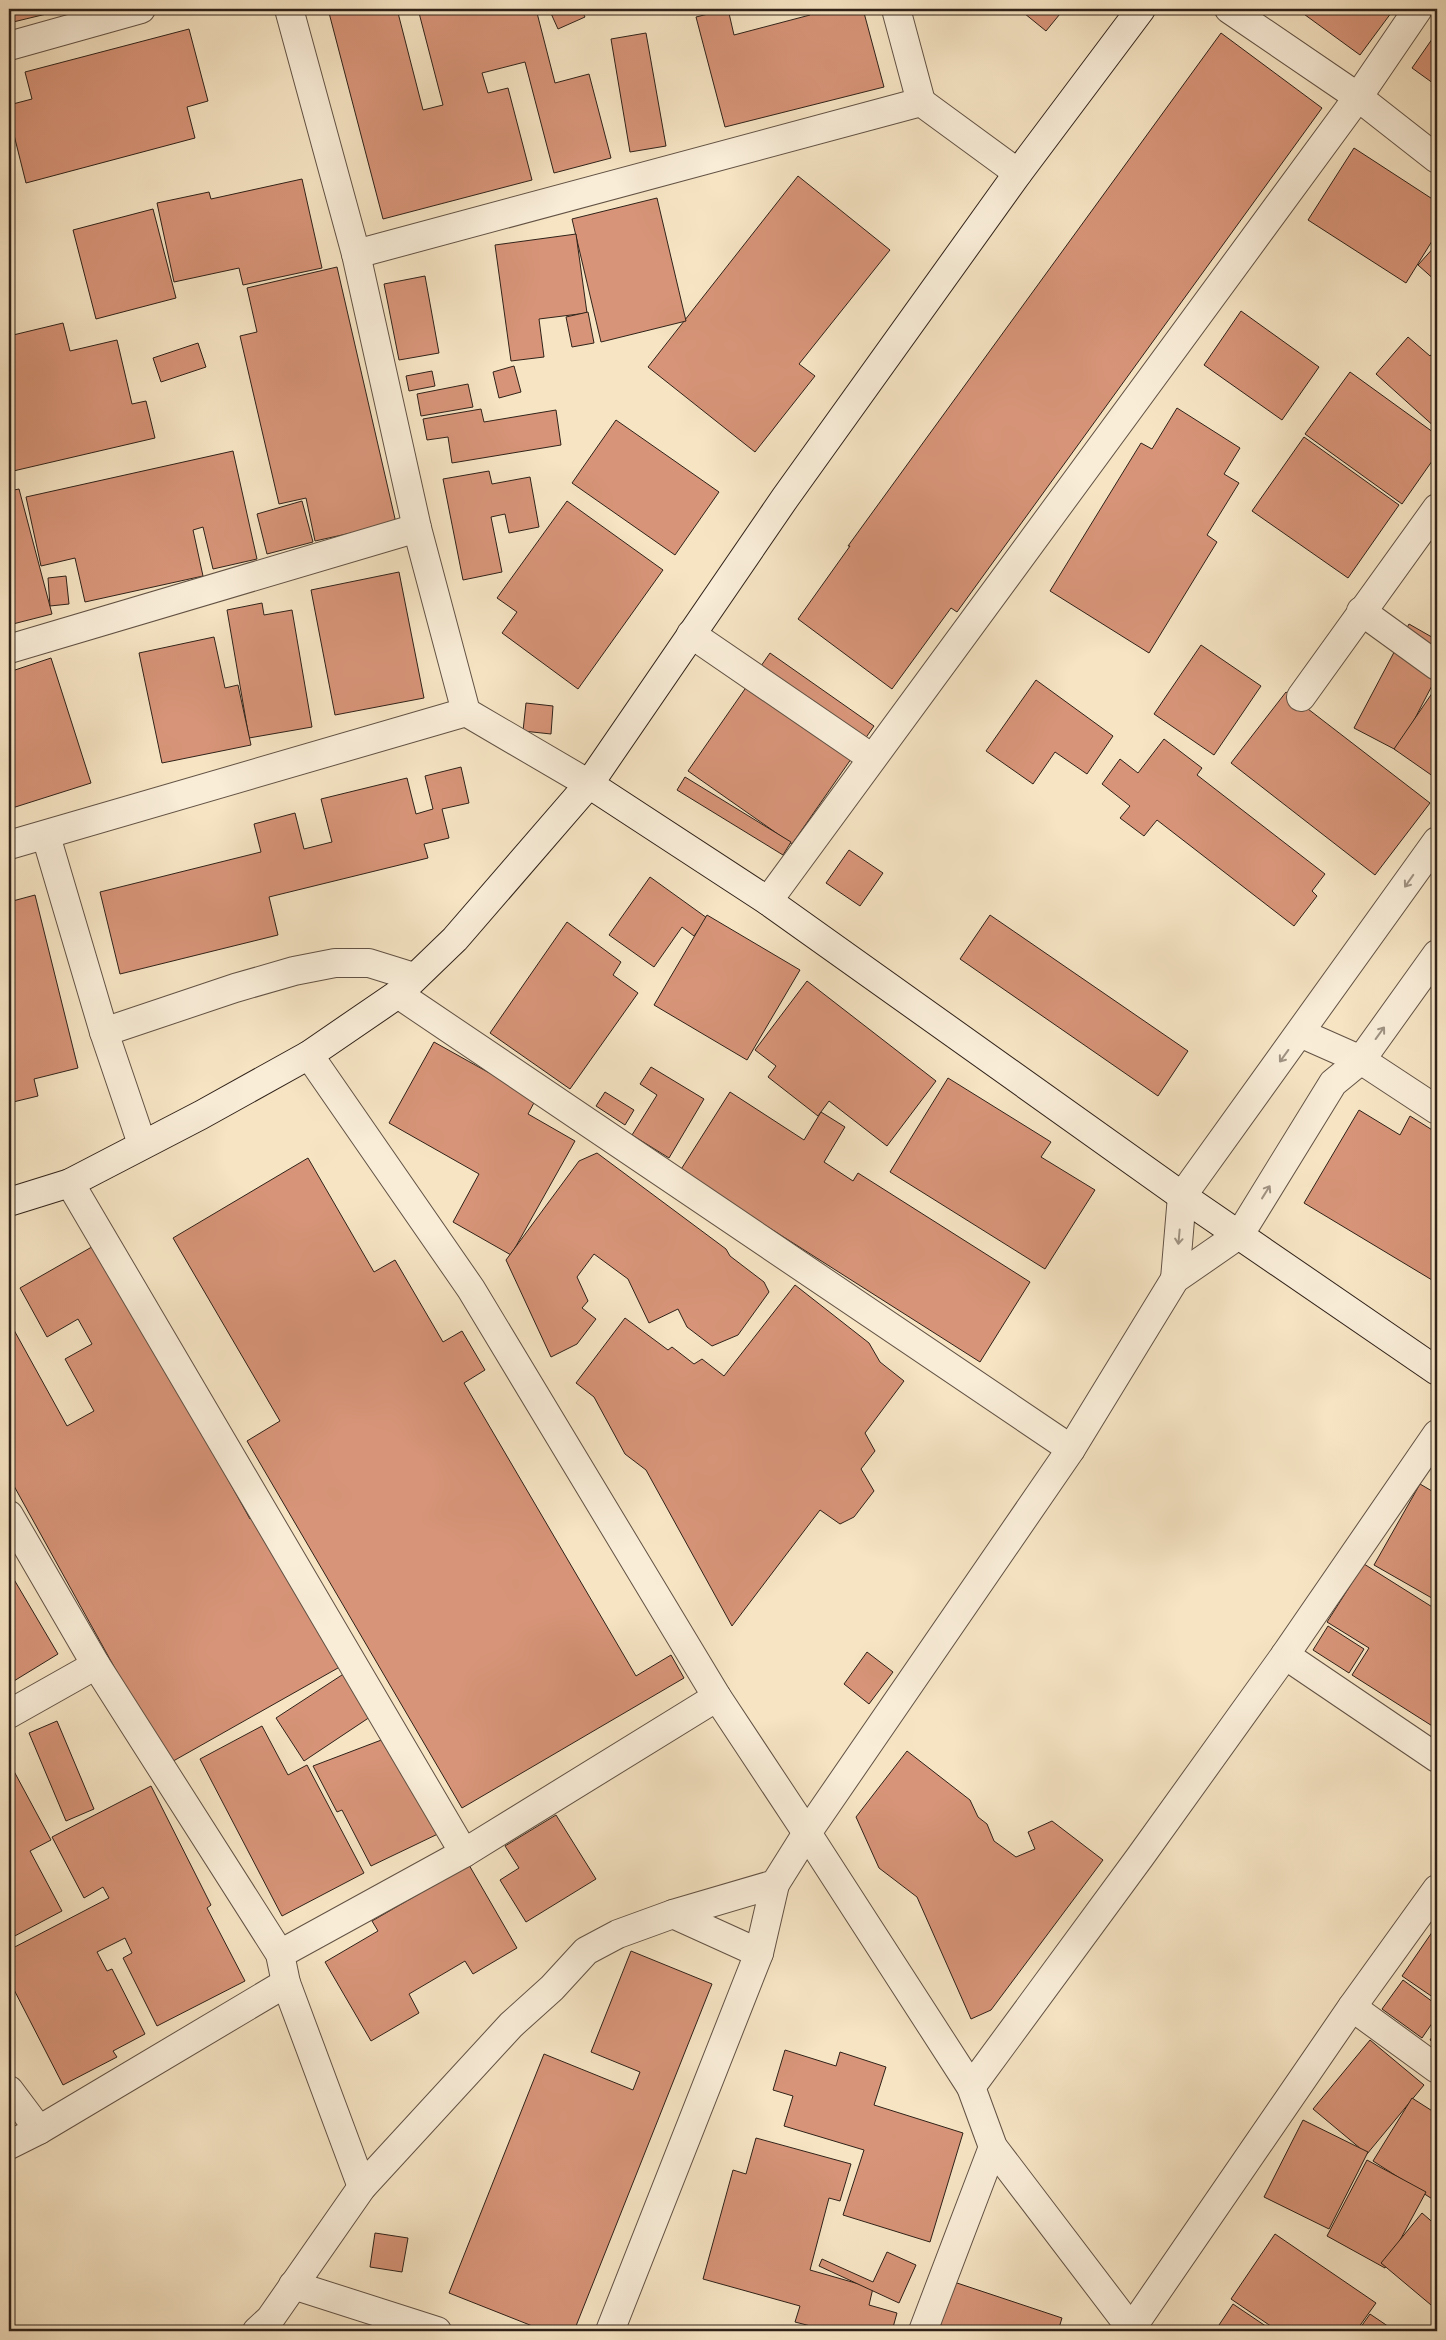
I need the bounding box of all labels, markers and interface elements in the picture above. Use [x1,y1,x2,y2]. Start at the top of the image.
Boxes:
one-way arrow [1404,873,1414,887]
one-way arrow [1375,1026,1385,1040]
one-way arrow [1279,1049,1289,1063]
one-way arrow [1261,1186,1271,1200]
one-way arrow [1174,1229,1183,1245]

